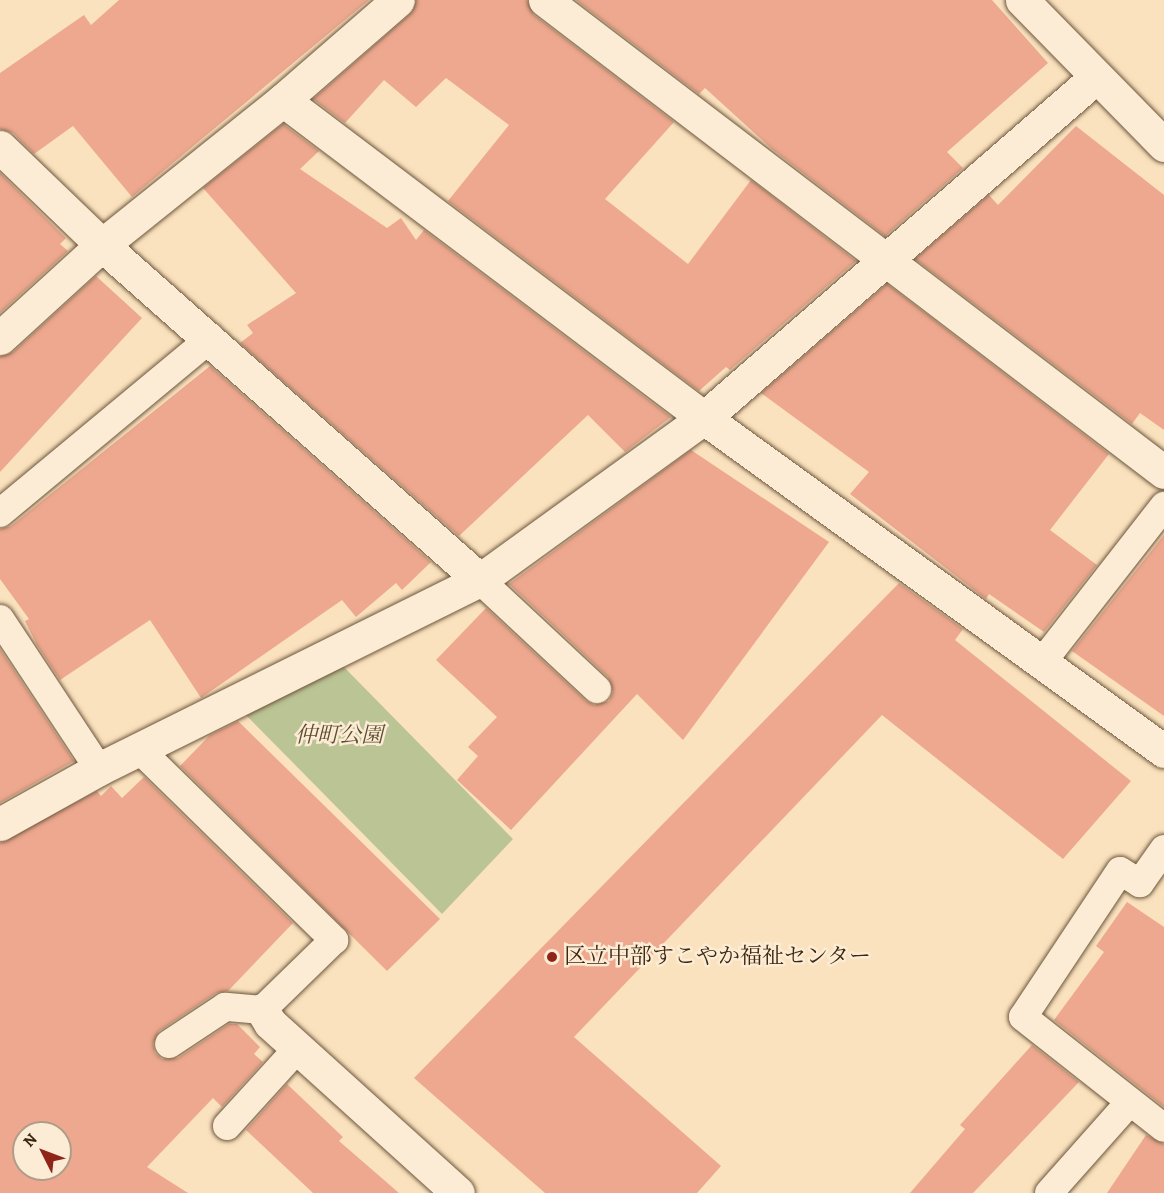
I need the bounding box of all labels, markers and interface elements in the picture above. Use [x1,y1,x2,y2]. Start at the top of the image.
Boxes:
park label: 仲町公園 [295,723,383,749]
place label: 区立中部すこやか福祉センター [564,944,872,970]
marker: 区立中部すこやか福祉センター [545,950,559,964]
north arrow [12,1121,72,1181]
text: N [18,1129,42,1152]

